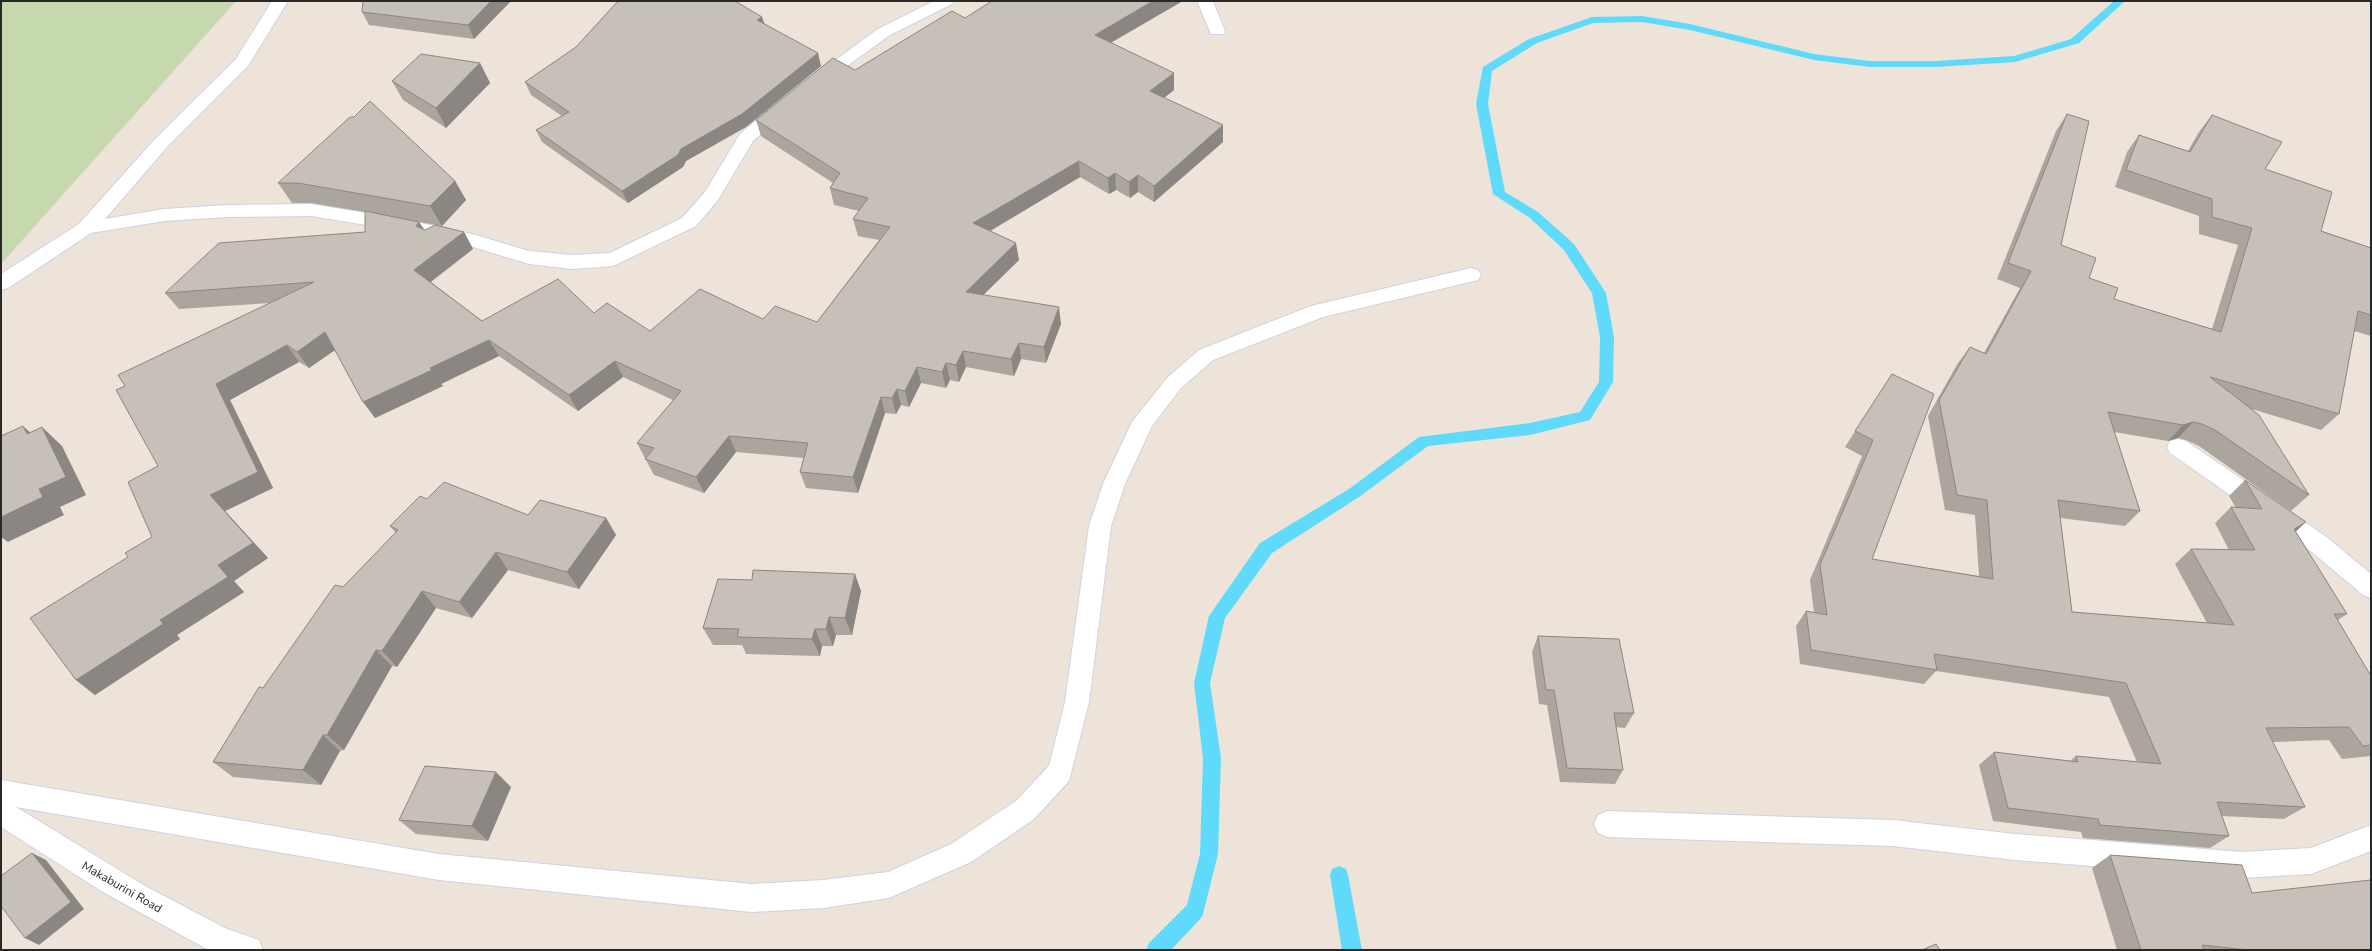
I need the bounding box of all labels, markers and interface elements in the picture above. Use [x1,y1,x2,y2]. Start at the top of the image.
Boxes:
street label: Makaburini Road [79,857,165,917]

